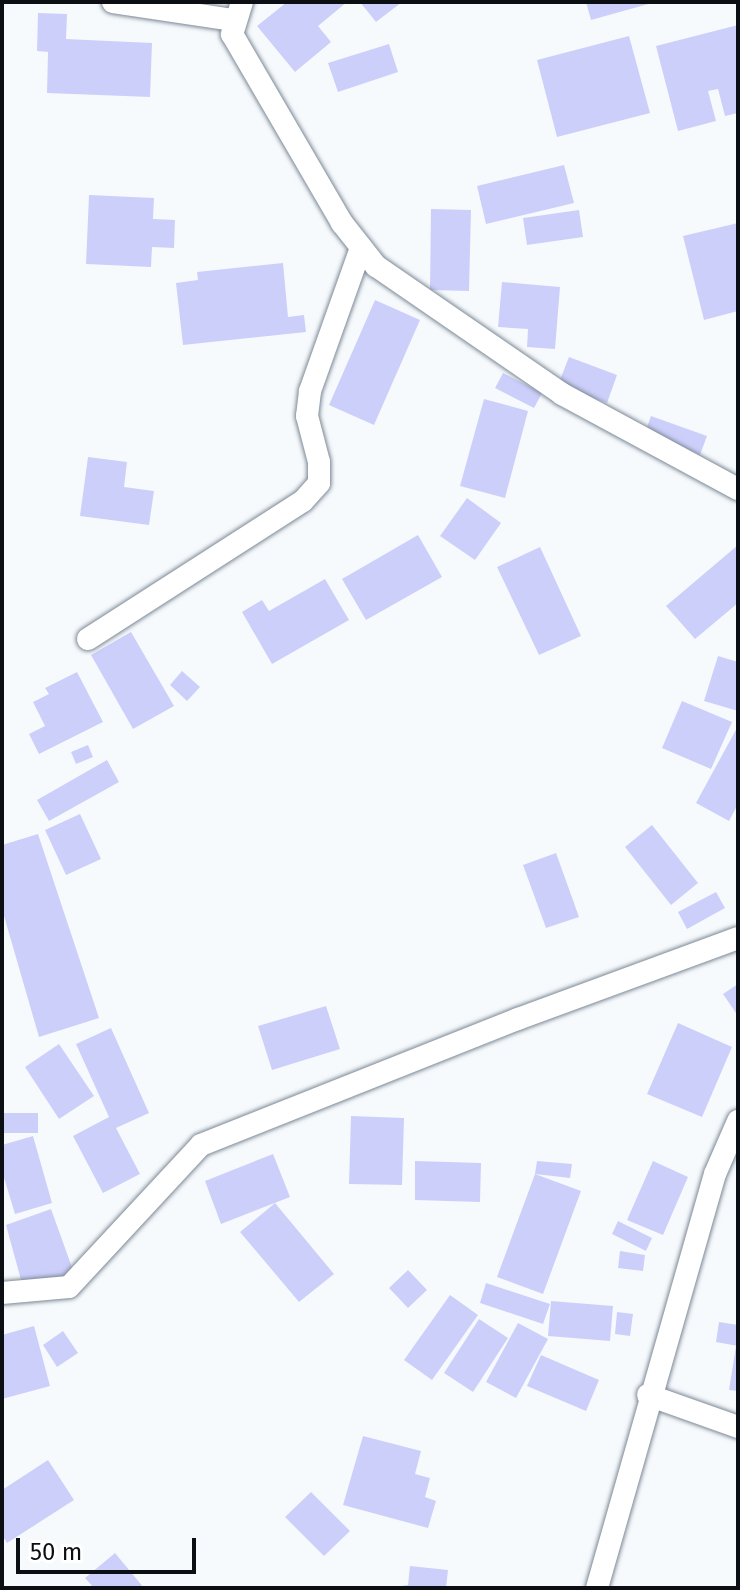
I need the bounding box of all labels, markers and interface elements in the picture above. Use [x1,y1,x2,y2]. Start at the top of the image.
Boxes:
scale bar [20,1522,200,1572]
text: 50 m [30,1538,82,1566]

